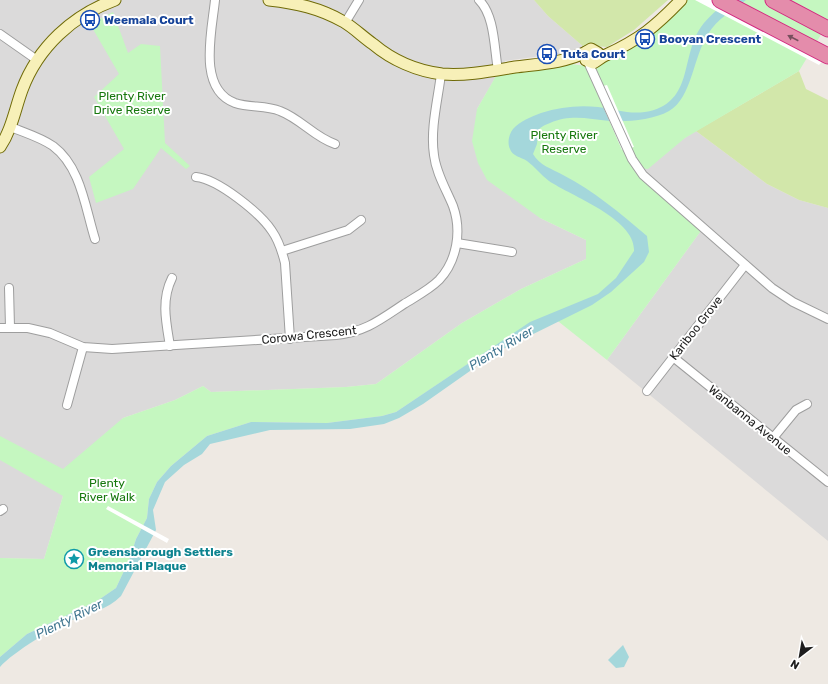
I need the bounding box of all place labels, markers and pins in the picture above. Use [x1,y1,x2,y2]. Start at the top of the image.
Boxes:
bus stop icon: Weemala Court [79,9,101,31]
place label: Weemala Court [104,13,194,27]
bus stop icon: Booyan Crescent [634,28,656,50]
place label: Booyan Crescent [659,32,762,46]
bus stop icon: Tuta Court [536,43,558,65]
place label: Tuta Court [561,47,626,61]
place label: Greensborough Settlers Memorial Plaque [88,545,233,573]
place icon: Greensborough Settlers Memorial Plaque [63,548,85,570]

